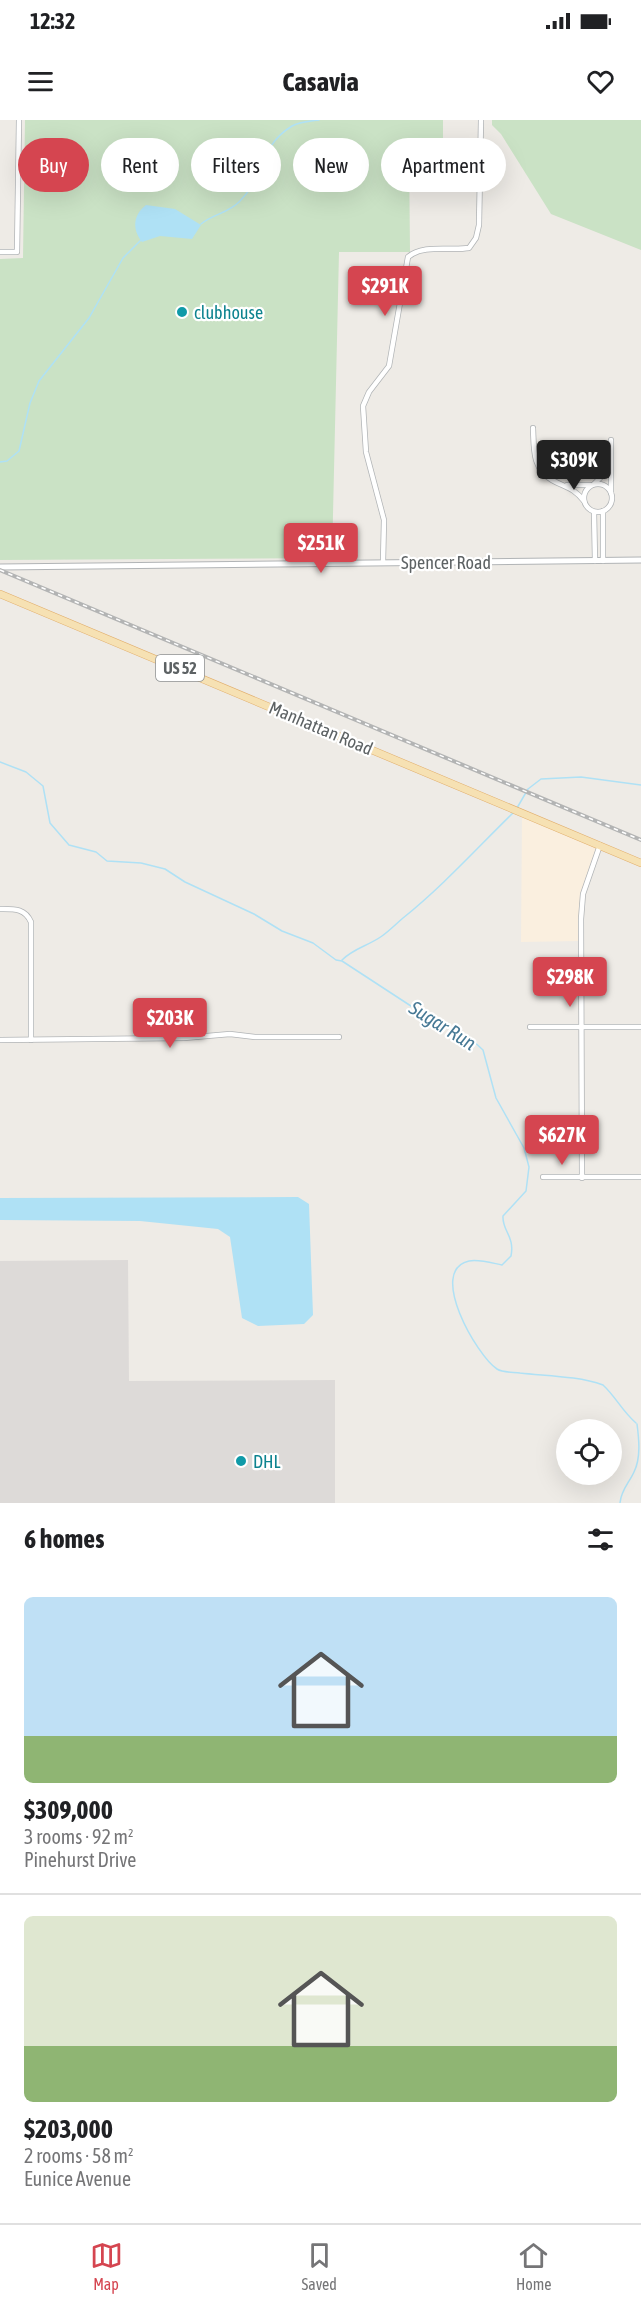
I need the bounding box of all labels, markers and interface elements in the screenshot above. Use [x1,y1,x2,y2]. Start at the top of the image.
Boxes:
text: 12:32 [30,8,75,34]
icon: menu [24,65,57,98]
icon: heart [584,65,617,98]
text: Casavia [282,66,359,97]
chip: Buy [18,138,89,192]
chip: Rent [101,138,179,192]
chip: Filters [191,138,281,192]
chip: New [293,138,369,192]
chip: Apartment [381,138,506,192]
pin: $291K [343,266,427,317]
text: $291K [362,274,408,297]
place label: clubhouse [194,302,263,323]
marker: clubhouse [175,305,189,319]
pin: $309K [532,440,616,491]
text: $309K [551,448,597,471]
pin: $251K [279,523,363,574]
text: $251K [298,531,344,554]
street label: Spencer Road [401,552,491,573]
road number: US 52 [156,655,204,681]
street label: Manhattan Road [266,697,376,759]
pin: $298K [528,957,612,1008]
text: $298K [547,965,593,988]
water label: Sugar Run [405,995,481,1055]
pin: $203K [128,998,212,1049]
text: $203K [147,1006,193,1029]
pin: $627K [520,1115,604,1166]
text: $627K [539,1123,585,1146]
map controls [556,1419,622,1485]
button: locate [556,1419,622,1485]
place label: DHL [253,1451,281,1472]
marker: DHL [234,1454,248,1468]
icon: filters [584,1523,617,1556]
text: 6 homes [24,1524,104,1554]
icon: home [267,1636,375,1744]
text: $309,000 [24,1795,113,1825]
text: 3 rooms · 92 m² [24,1825,134,1848]
text: Pinehurst Drive [24,1848,136,1871]
icon: home [267,1955,375,2063]
text: $203,000 [24,2114,113,2144]
text: 2 rooms · 58 m² [24,2144,134,2167]
text: Eunice Avenue [24,2167,131,2190]
tab: Map [90,2239,123,2293]
tab: Saved [302,2239,337,2293]
tab: Home [516,2239,551,2293]

